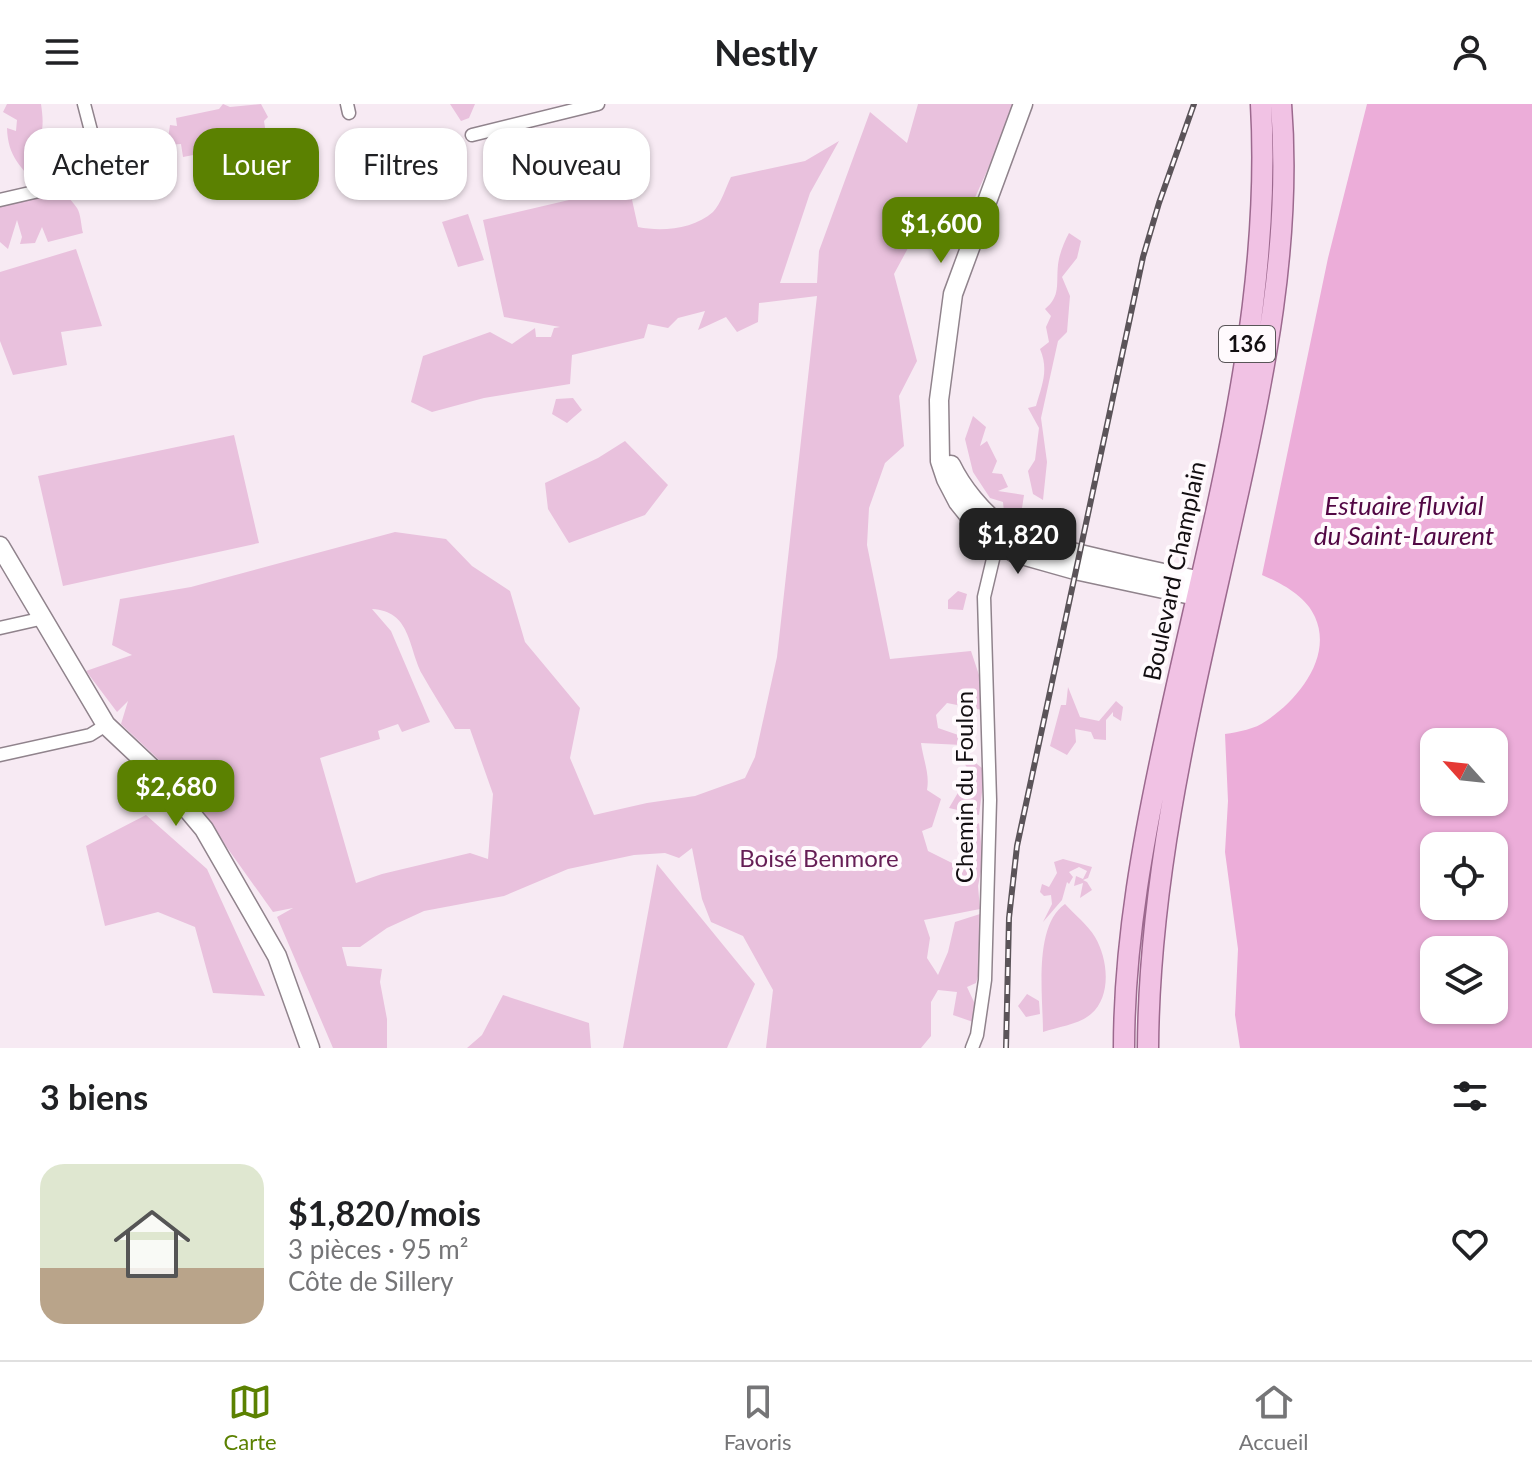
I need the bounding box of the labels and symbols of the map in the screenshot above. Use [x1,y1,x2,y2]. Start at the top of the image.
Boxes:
pin: $1,600 [876,197,1006,265]
road number: 136 [1219,326,1275,362]
street label: Boulevard Champlain [1136,458,1211,683]
water label: Estuaire fluvial du Saint-Laurent [1314,489,1494,551]
pin: $1,820 [953,508,1083,576]
street label: Chemin du Foulon [949,691,978,883]
north arrow [1420,728,1508,816]
pin: $2,680 [111,760,241,828]
park label: Boisé Benmore [739,843,899,872]

